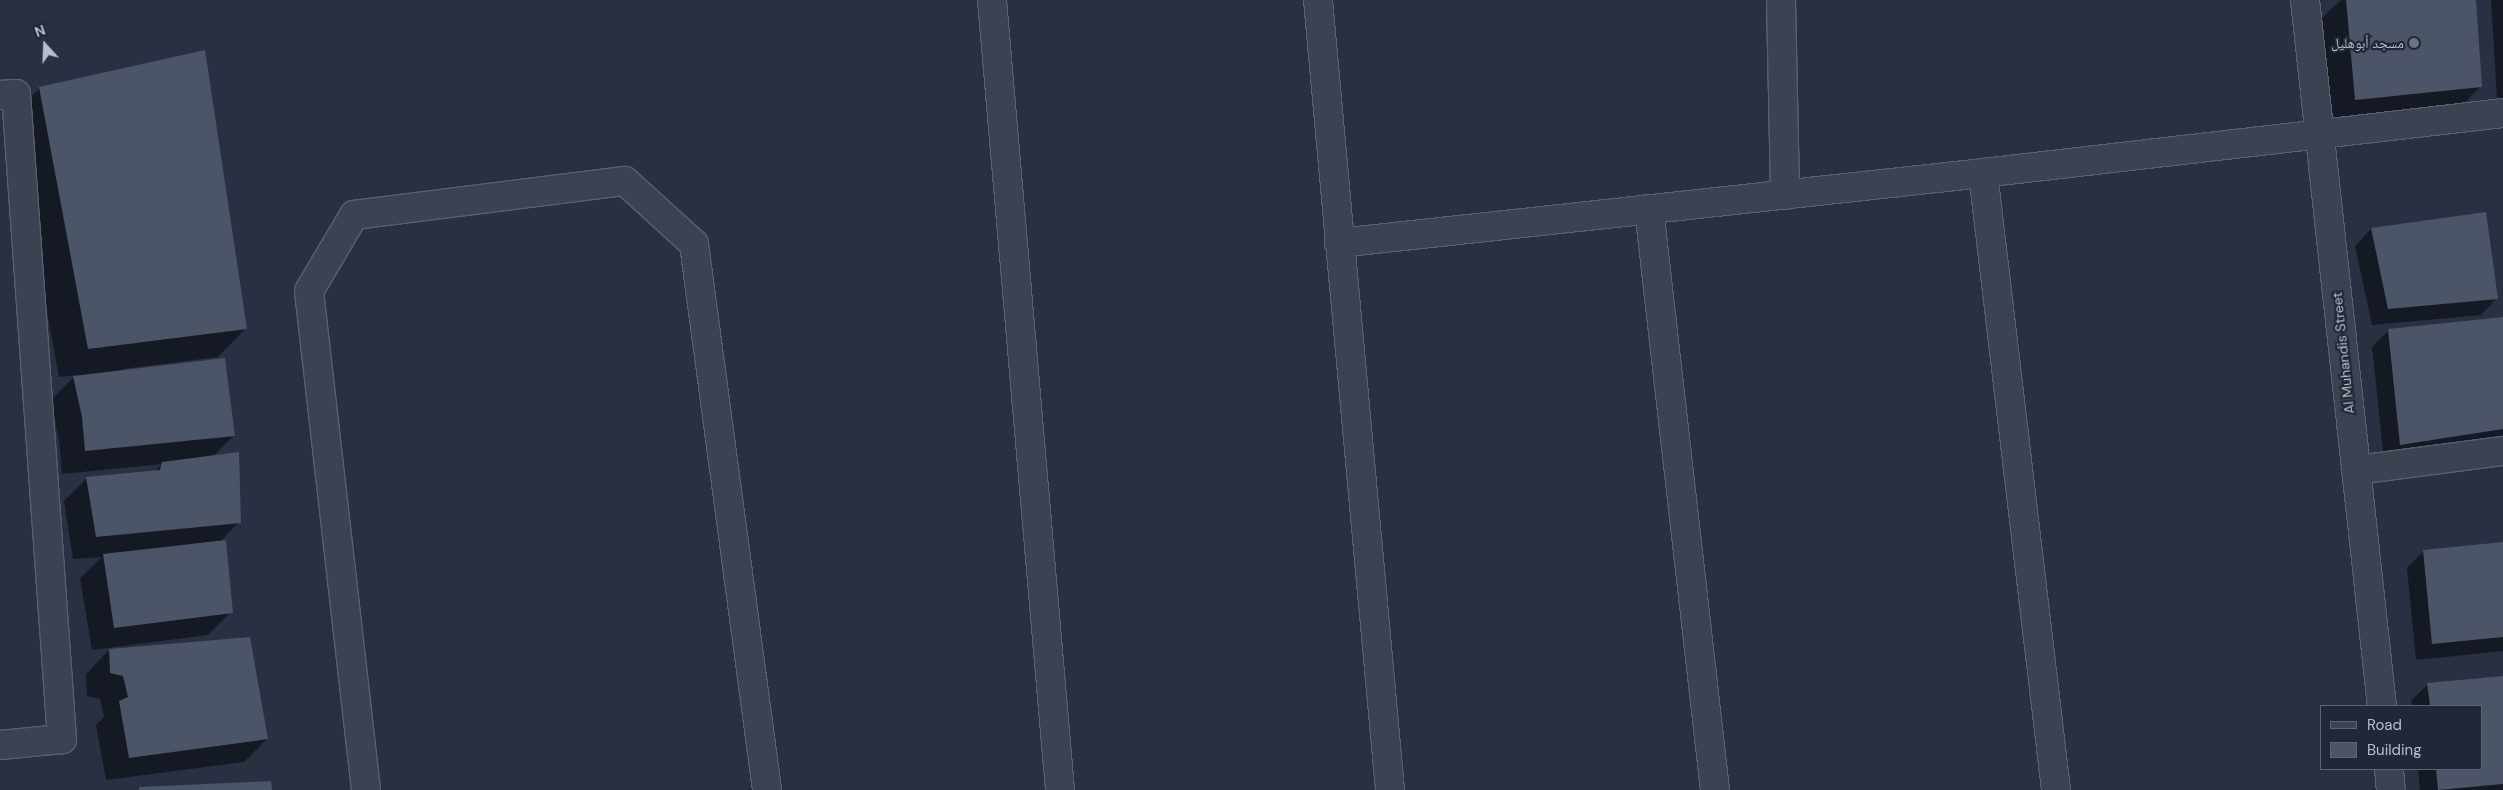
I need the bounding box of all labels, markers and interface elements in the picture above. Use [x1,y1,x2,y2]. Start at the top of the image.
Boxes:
north arrow [20,20,70,70]
text: N [32,21,48,41]
place label: مسجد أبوهليل [2331,35,2404,51]
marker: مسجد أبوهليل [2408,37,2420,49]
street label: Al Muhandis Street [2328,291,2358,415]
legend [2320,705,2483,770]
text: Road [2367,715,2402,735]
text: Building [2367,740,2422,760]

